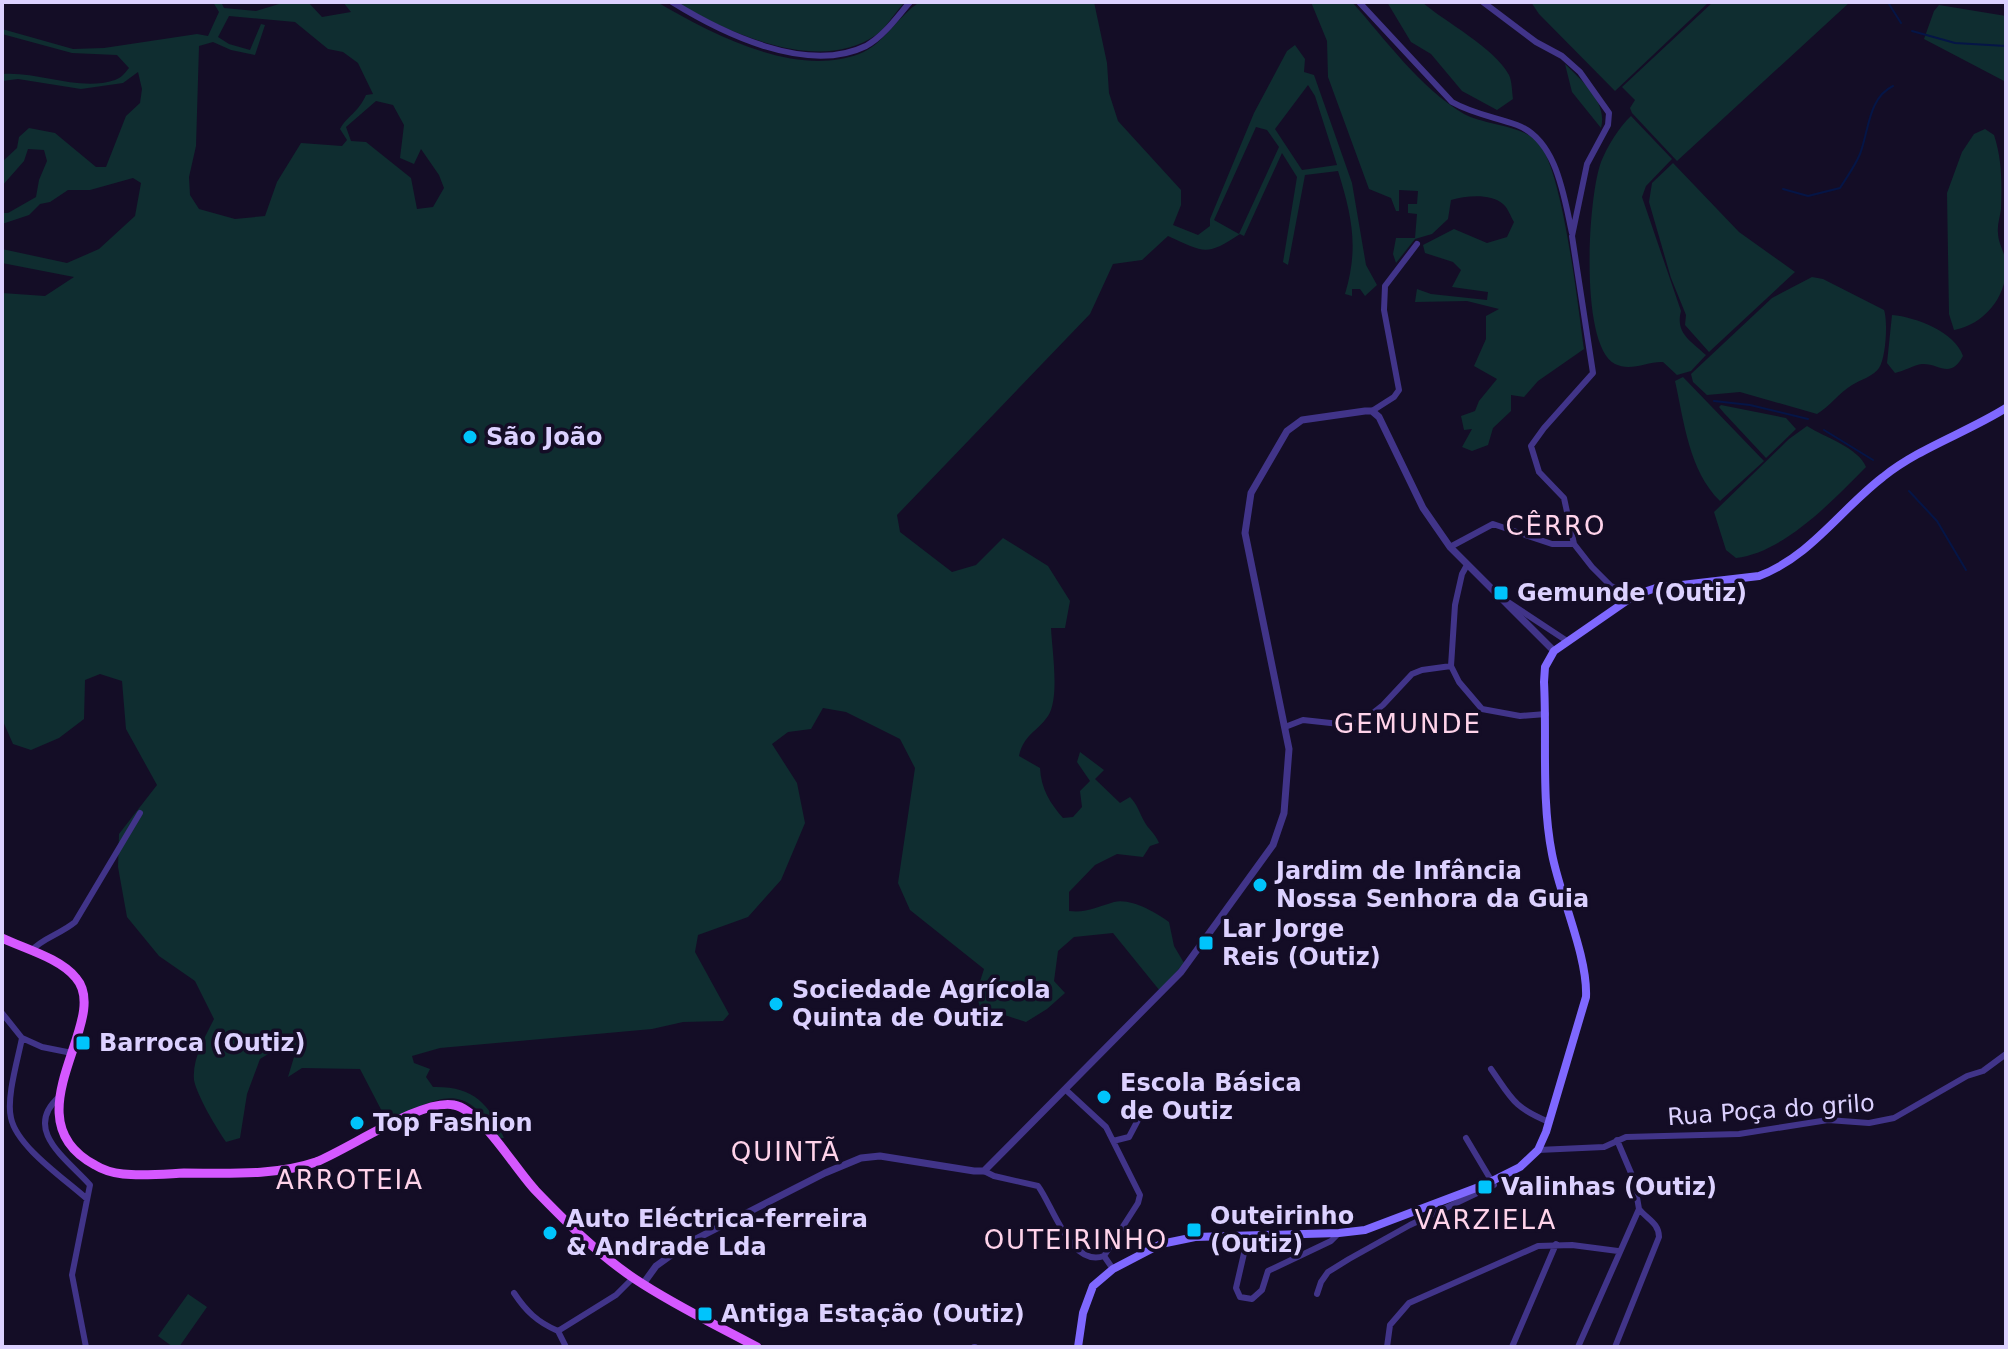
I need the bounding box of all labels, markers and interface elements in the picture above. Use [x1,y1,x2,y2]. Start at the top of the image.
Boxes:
place label: São João [486,423,602,451]
marker: São João [461,428,479,446]
district label: CÊRRO [1505,510,1607,541]
place label: Gemunde (Outiz) [1517,579,1747,607]
marker: Gemunde (Outiz) [1492,584,1510,602]
district label: GEMUNDE [1334,709,1482,739]
place label: Jardim de Infância Nossa Senhora da Guia [1274,857,1589,913]
marker: Jardim de Infância Nossa Senhora da Guia [1251,876,1269,894]
place label: Lar Jorge Reis (Outiz) [1222,915,1381,971]
marker: Lar Jorge Reis (Outiz) [1197,934,1215,952]
place label: Sociedade Agrícola Quinta de Outiz [792,976,1051,1032]
marker: Sociedade Agrícola Quinta de Outiz [767,995,785,1013]
place label: Barroca (Outiz) [99,1029,306,1057]
marker: Barroca (Outiz) [74,1034,92,1052]
place label: Escola Básica de Outiz [1120,1069,1302,1125]
marker: Escola Básica de Outiz [1095,1088,1113,1106]
street label: Rua Poça do grilo [1666,1089,1876,1131]
place label: Top Fashion [373,1109,533,1137]
marker: Top Fashion [348,1114,366,1132]
district label: QUINTÃ [731,1136,841,1167]
district label: ARROTEIA [276,1165,424,1195]
place label: Valinhas (Outiz) [1501,1173,1717,1201]
marker: Valinhas (Outiz) [1476,1178,1494,1196]
place label: Outeirinho (Outiz) [1210,1202,1354,1258]
place label: Auto Eléctrica-ferreira & Andrade Lda [566,1205,868,1261]
district label: VARZIELA [1415,1205,1557,1235]
marker: Outeirinho (Outiz) [1185,1221,1203,1239]
marker: Auto Eléctrica-ferreira & Andrade Lda [541,1224,559,1242]
district label: OUTEIRINHO [984,1225,1168,1255]
place label: Antiga Estação (Outiz) [721,1300,1025,1328]
marker: Antiga Estação (Outiz) [696,1305,714,1323]

